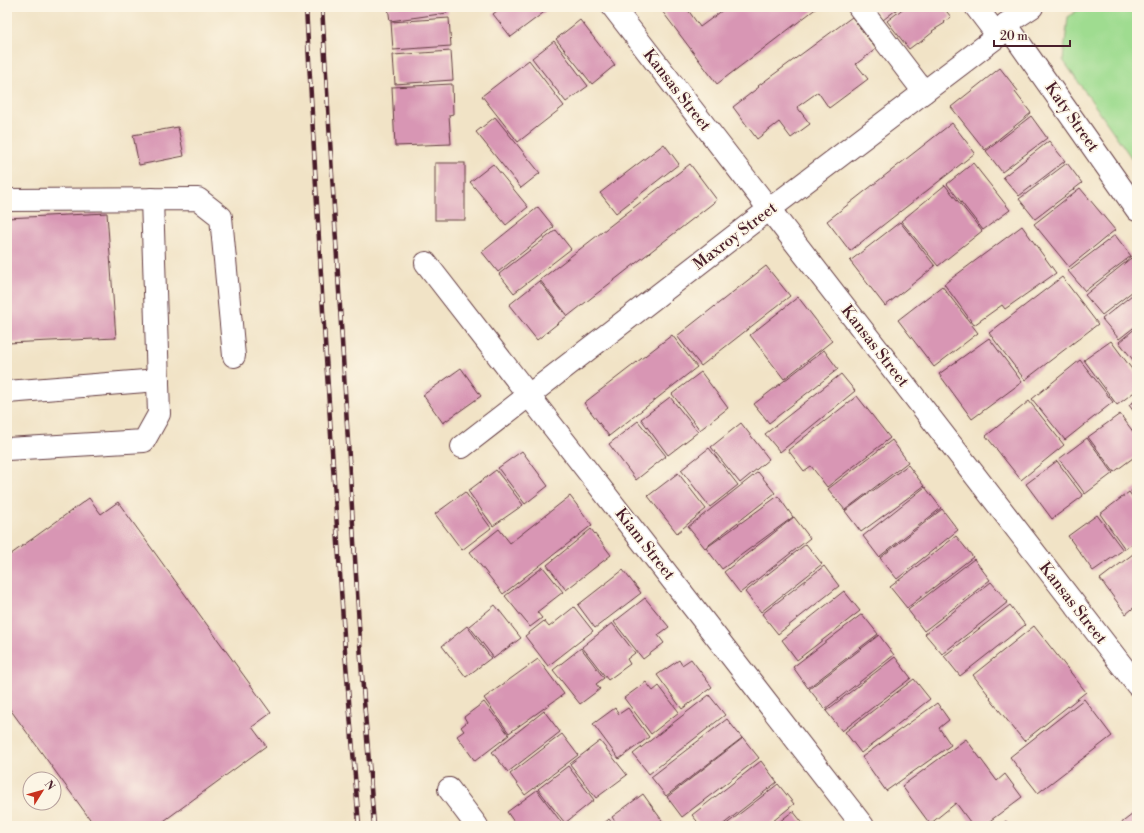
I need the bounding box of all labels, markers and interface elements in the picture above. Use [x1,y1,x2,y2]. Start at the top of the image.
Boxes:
scale bar [994,22,1070,48]
text: 20 m [1000,29,1028,44]
street label: Kansas Street [639,45,715,135]
street label: Katy Street [1041,78,1103,156]
street label: Maxroy Street [689,198,781,274]
street label: Kansas Street [837,301,913,391]
street label: Kiam Street [611,504,680,584]
street label: Kansas Street [1035,558,1111,648]
north arrow [22,771,62,811]
text: N [41,778,58,794]

